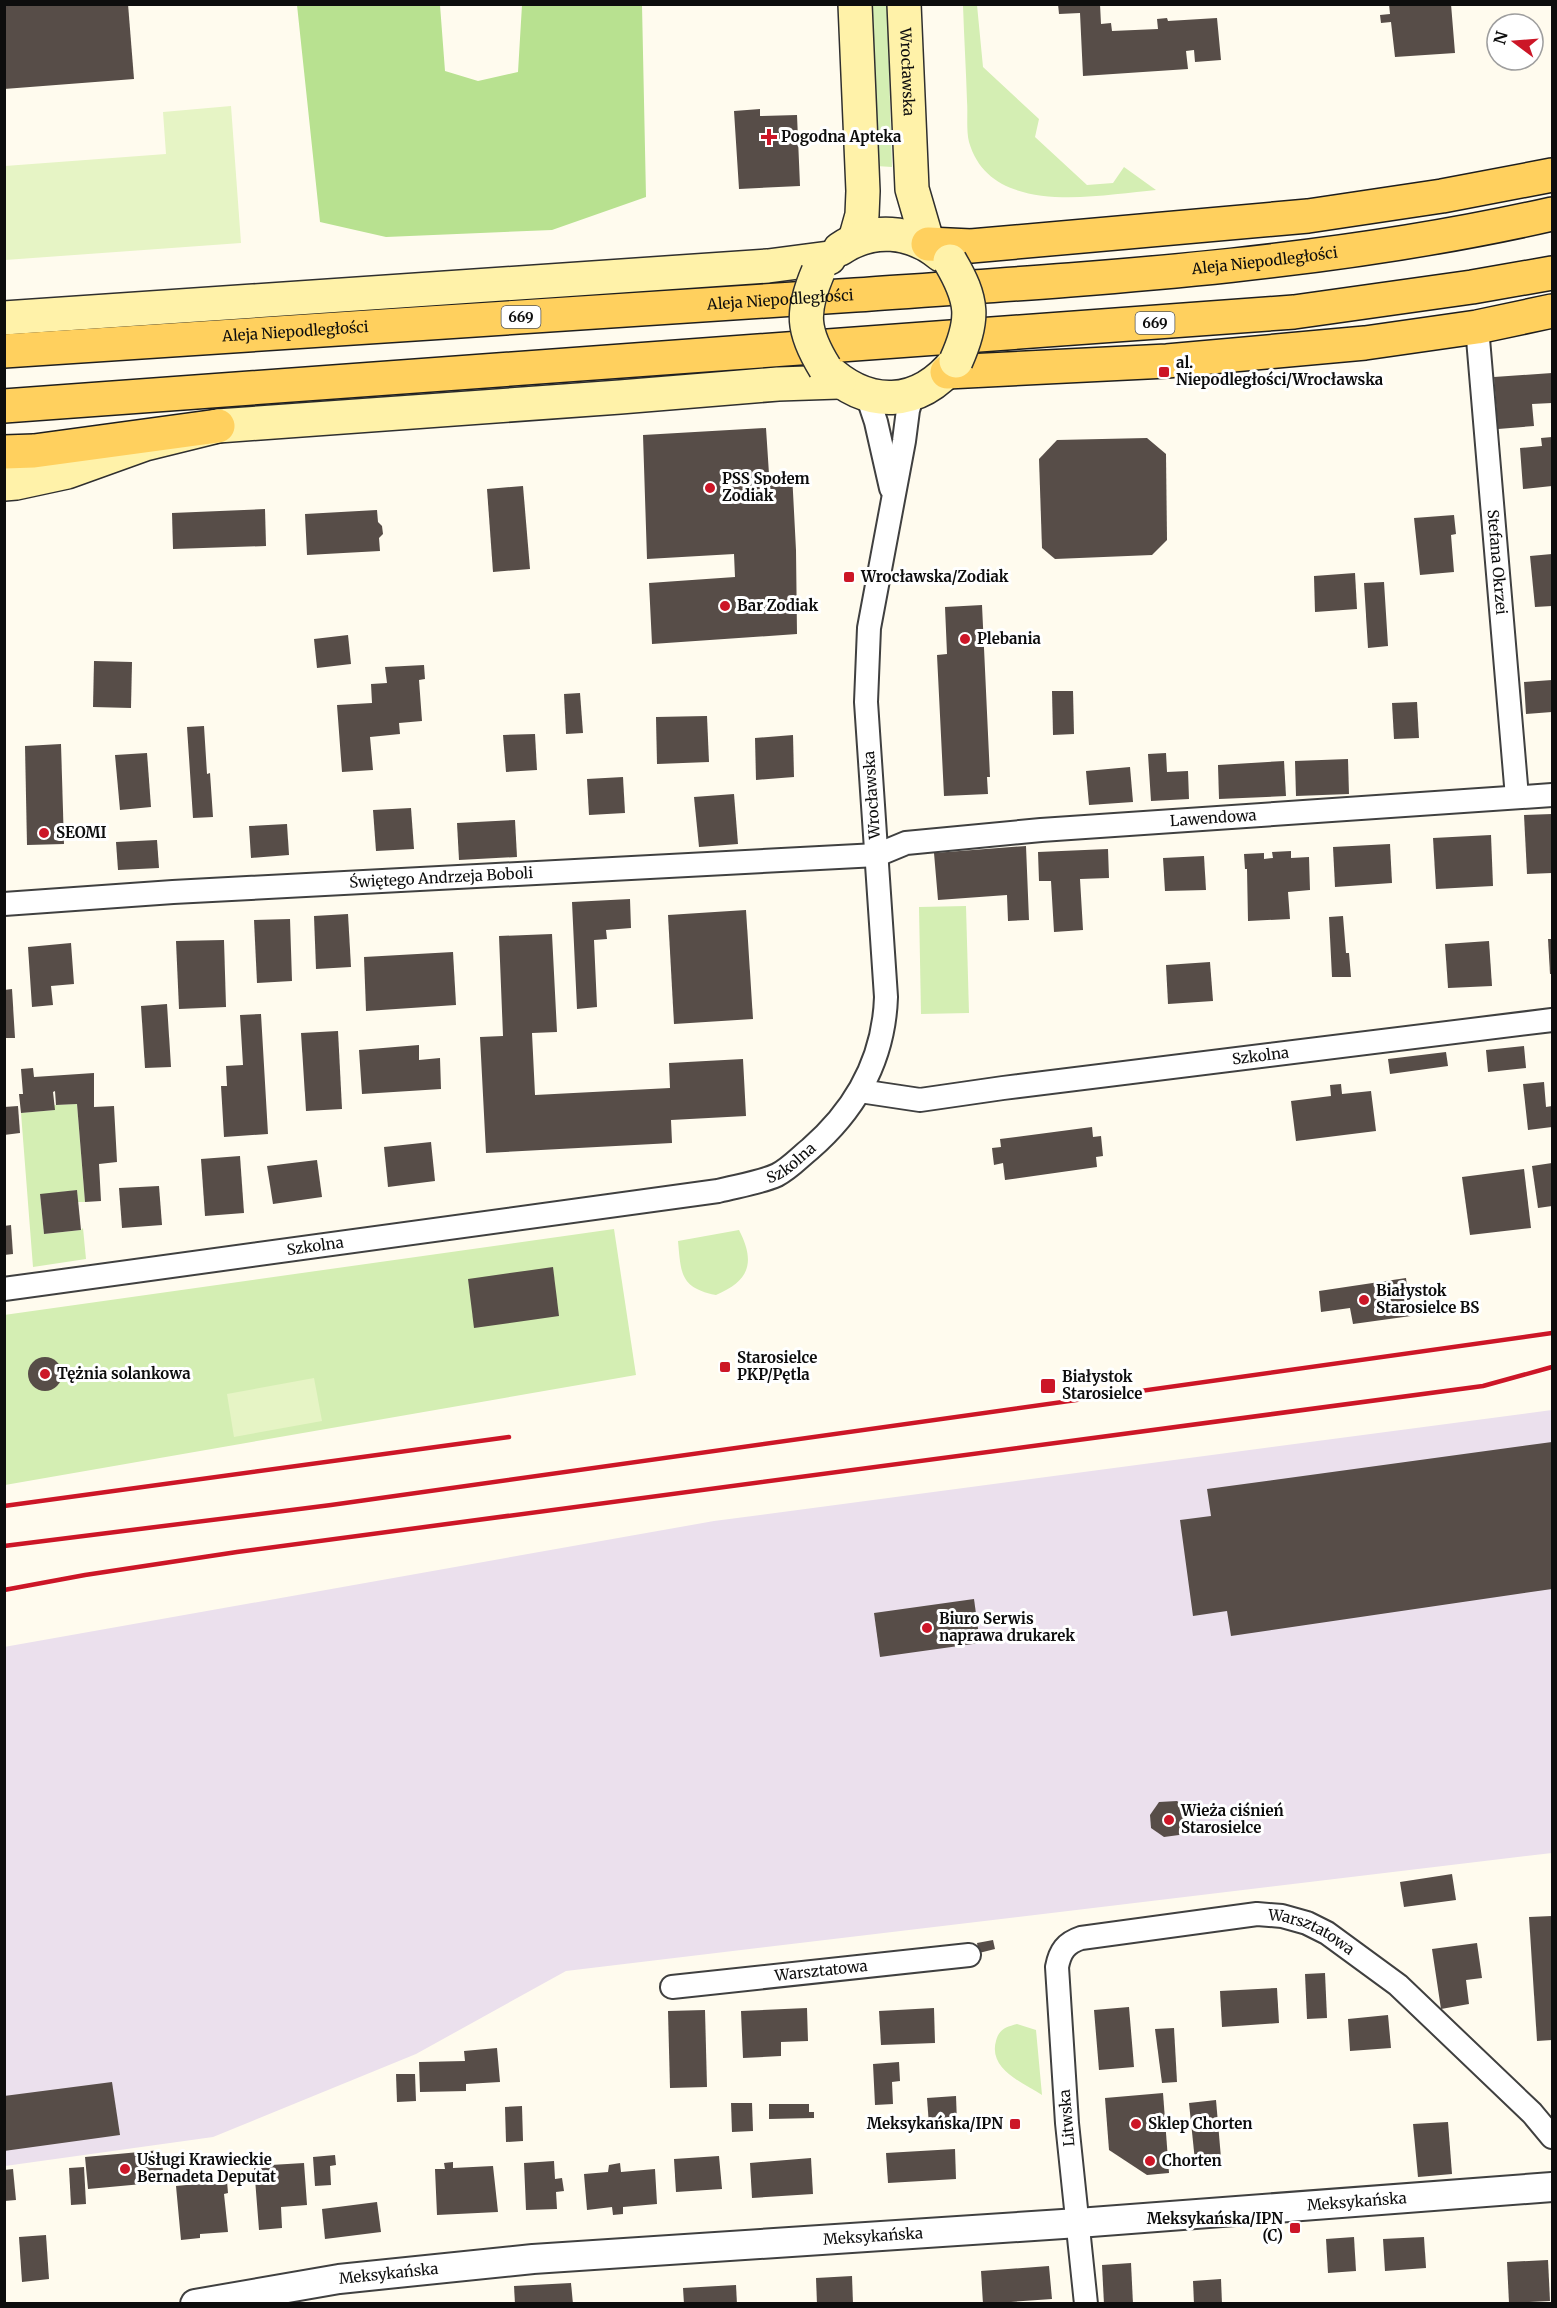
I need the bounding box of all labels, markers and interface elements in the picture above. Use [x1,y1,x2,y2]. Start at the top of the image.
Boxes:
north arrow [1485,12,1545,72]
street label: Wrocławska [896,26,919,116]
text: N [1489,29,1512,47]
place label: Pogodna Apteka [781,127,902,146]
marker: Pogodna Apteka [762,130,776,144]
street label: Aleja Niepodległości [1190,243,1339,278]
street label: Aleja Niepodległości [705,285,854,314]
road number: 669 [502,306,540,328]
road number: 669 [1136,312,1174,334]
street label: Aleja Niepodległości [221,317,369,346]
place label: al. Niepodległości/Wrocławska [1176,353,1384,389]
marker: al. Niepodległości/Wrocławska [1157,365,1171,379]
place label: PSS Społem Zodiak [722,469,810,505]
marker: PSS Społem Zodiak [703,481,717,495]
street label: Stefana Okrzei [1484,509,1511,616]
place label: Wrocławska/Zodiak [860,567,1009,586]
marker: Wrocławska/Zodiak [842,570,856,584]
place label: Bar Zodiak [737,596,818,615]
marker: Bar Zodiak [718,599,732,613]
place label: Plebania [977,629,1042,648]
marker: Plebania [958,632,972,646]
street label: Wrocławska [859,750,884,841]
street label: Lawendowa [1169,805,1257,830]
place label: SEOMI [56,823,107,842]
marker: SEOMI [37,826,51,840]
street label: Świętego Andrzeja Boboli [349,863,534,892]
street label: Szkolna [1231,1043,1290,1069]
street label: Szkolna [764,1138,819,1187]
street label: Szkolna [285,1233,345,1259]
place label: Białystok Starosielce BS [1376,1281,1479,1317]
marker: Białystok Starosielce BS [1357,1293,1371,1307]
place label: Starosielce PKP/Pętla [737,1348,817,1384]
marker: Starosielce PKP/Pętla [718,1360,732,1374]
place label: Tężnia solankowa [57,1364,191,1383]
marker: Tężnia solankowa [38,1367,52,1381]
place label: Białystok Starosielce [1062,1367,1142,1403]
marker: Białystok Starosielce [1039,1377,1057,1395]
place label: Biuro Serwis naprawa drukarek [939,1609,1075,1645]
marker: Biuro Serwis naprawa drukarek [920,1621,934,1635]
place label: Wieża ciśnień Starosielce [1180,1801,1284,1837]
marker: Wieża ciśnień Starosielce [1162,1813,1176,1827]
street label: Warsztatowa [1267,1905,1358,1959]
street label: Warsztatowa [773,1956,869,1985]
street label: Litwska [1055,2089,1078,2147]
place label: Meksykańska/IPN [867,2114,1003,2133]
place label: Sklep Chorten [1148,2114,1253,2133]
marker: Meksykańska/IPN [1008,2117,1022,2131]
marker: Sklep Chorten [1129,2117,1143,2131]
place label: Usługi Krawieckie Bernadeta Deputat [137,2150,276,2186]
place label: Chorten [1162,2151,1222,2170]
marker: Chorten [1143,2154,1157,2168]
marker: Usługi Krawieckie Bernadeta Deputat [118,2162,132,2176]
street label: Meksykańska [1306,2188,1407,2215]
place label: Meksykańska/IPN (C) [1147,2209,1283,2245]
marker: Meksykańska/IPN (C) [1288,2221,1302,2235]
street label: Meksykańska [823,2223,924,2249]
street label: Meksykańska [338,2259,439,2288]

